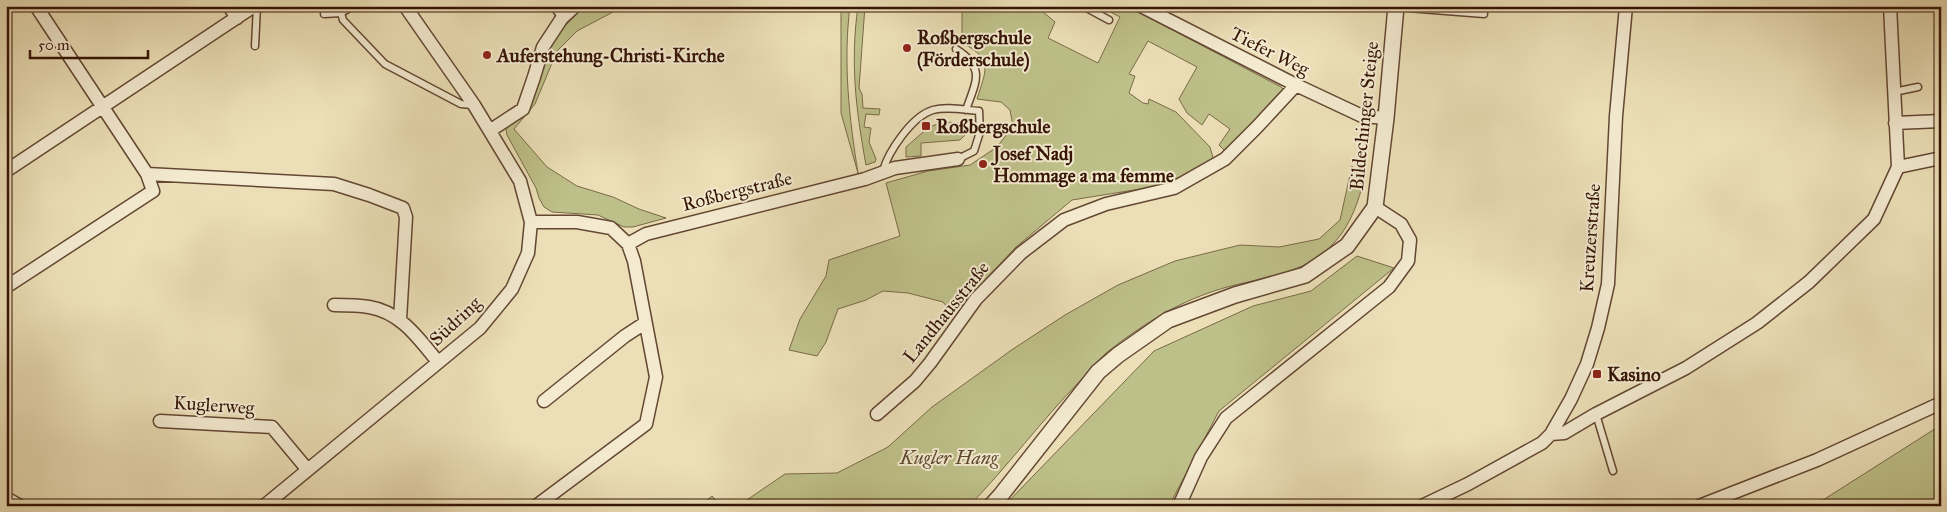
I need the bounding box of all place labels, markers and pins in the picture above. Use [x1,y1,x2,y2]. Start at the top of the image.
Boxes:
place label: Roßbergschule (Förderschule) [917,26,1031,72]
marker: Roßbergschule (Förderschule) [901,42,913,54]
place label: Auferstehung-Christi-Kirche [495,44,725,68]
marker: Auferstehung-Christi-Kirche [481,49,493,61]
place label: Roßbergschule [936,115,1050,139]
marker: Roßbergschule [920,120,932,132]
place label: Josef Nadj Hommage a ma femme [990,142,1174,188]
marker: Josef Nadj Hommage a ma femme [977,158,989,170]
place label: Kasino [1607,363,1661,386]
marker: Kasino [1591,368,1603,380]

